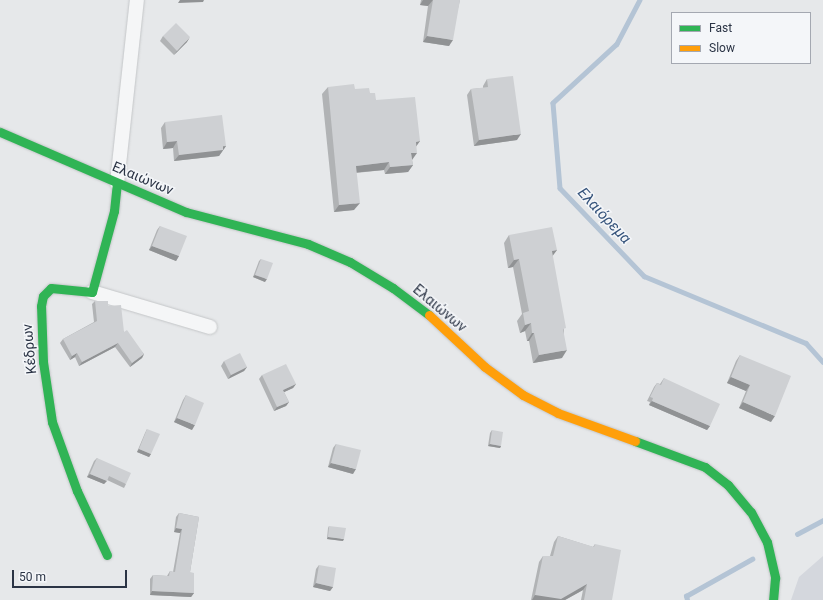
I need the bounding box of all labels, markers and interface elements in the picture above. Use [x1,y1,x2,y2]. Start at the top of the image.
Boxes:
legend [671,12,811,64]
text: Fast [709,21,732,35]
text: Slow [709,41,735,55]
street label: Ελαιώνων [110,158,176,198]
water label: Ελαιόρεμα [573,184,635,248]
street label: Ελαιώνων [410,281,470,335]
street label: Κέδρων [18,323,40,375]
scale bar [14,562,129,588]
text: 50 m [19,570,46,584]

